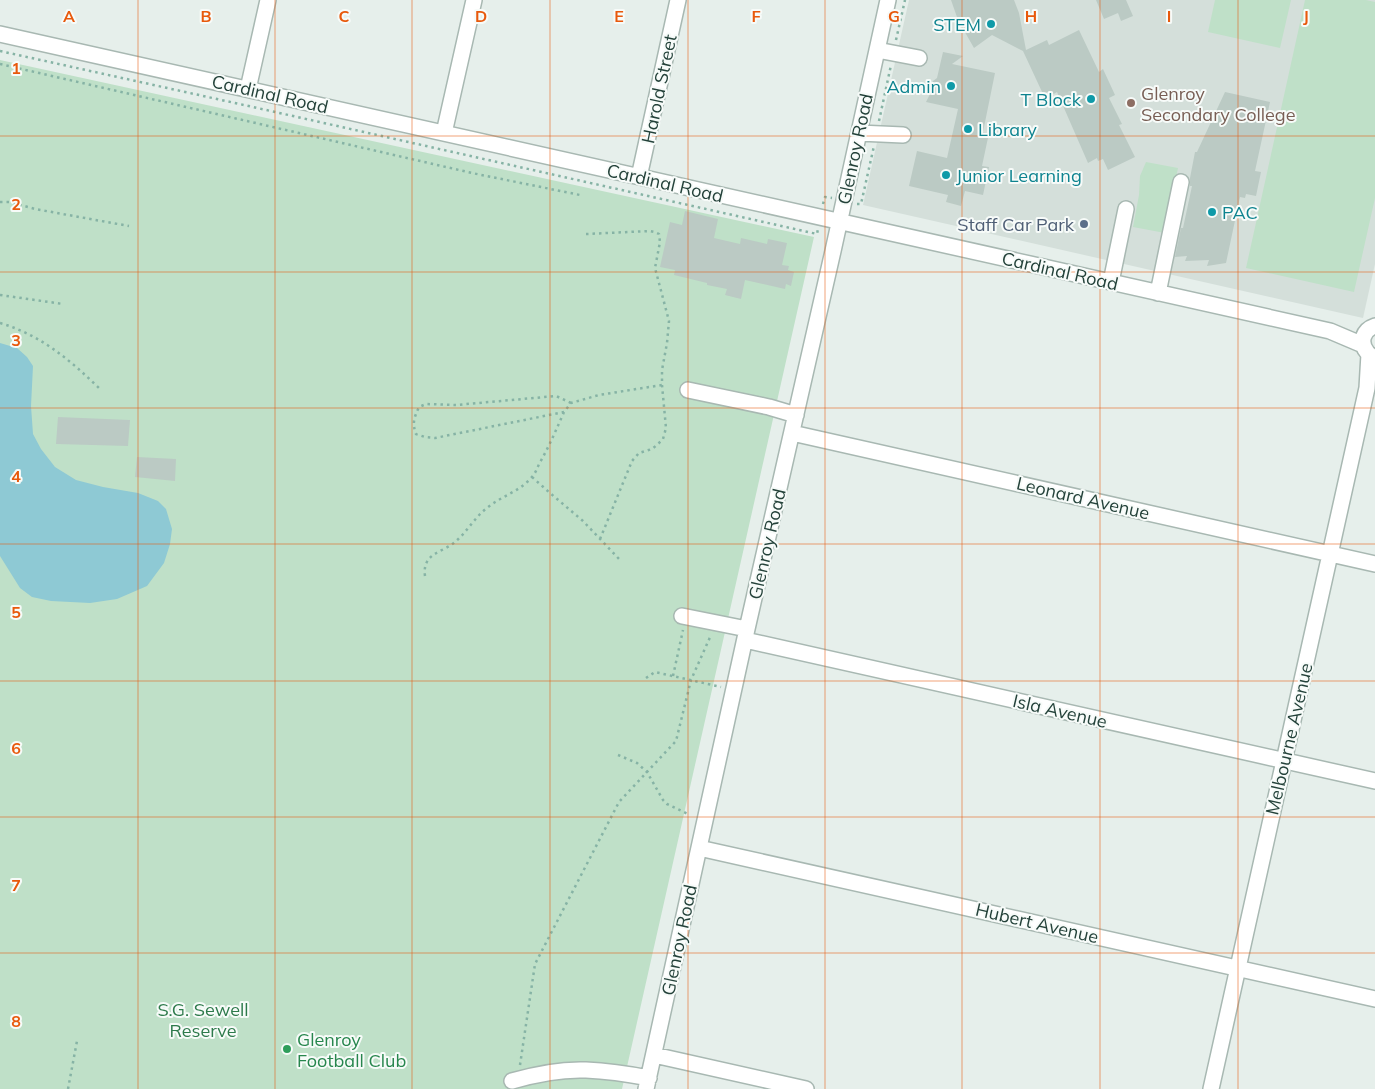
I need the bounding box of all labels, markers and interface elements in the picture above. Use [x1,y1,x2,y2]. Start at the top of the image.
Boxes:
text: A [63,6,75,26]
text: B [200,6,212,26]
text: C [339,6,350,26]
text: D [475,6,487,26]
text: E [614,6,624,26]
text: F [751,6,761,26]
text: G [888,6,900,26]
text: H [1025,6,1037,26]
text: I [1167,6,1171,26]
text: J [1303,6,1309,26]
place label: STEM [933,13,981,36]
marker: STEM [985,18,997,30]
street label: Harold Street [636,32,682,146]
text: 1 [11,58,21,78]
street label: Cardinal Road [210,69,330,119]
place label: Admin [886,75,941,98]
marker: Admin [945,80,957,92]
place label: Glenroy Secondary College [1141,82,1295,126]
place label: T Block [1020,88,1082,111]
street label: Glenroy Road [832,91,878,207]
marker: T Block [1085,93,1097,105]
marker: Glenroy Secondary College [1125,97,1137,109]
place label: Library [978,118,1037,141]
marker: Library [962,123,974,135]
street label: Cardinal Road [605,158,725,208]
place label: Junior Learning [956,164,1082,187]
marker: Junior Learning [940,169,952,181]
text: 2 [11,194,21,214]
place label: PAC [1222,201,1258,224]
marker: PAC [1206,206,1218,218]
place label: Staff Car Park [957,213,1075,236]
marker: Staff Car Park [1078,218,1090,230]
street label: Cardinal Road [1000,246,1120,296]
text: 3 [11,330,21,350]
text: 4 [11,466,21,486]
street label: Leonard Avenue [1014,472,1152,524]
street label: Glenroy Road [743,486,791,602]
text: 5 [11,602,21,622]
street label: Melbourne Avenue [1260,661,1318,817]
street label: Isla Avenue [1011,689,1109,733]
text: 6 [11,738,21,758]
text: 7 [11,875,21,895]
street label: Glenroy Road [656,882,702,998]
street label: Hubert Avenue [973,898,1101,948]
park label: S.G. Sewell Reserve [157,998,249,1042]
text: 8 [11,1011,21,1031]
place label: Glenroy Football Club [297,1028,406,1072]
marker: Glenroy Football Club [281,1043,293,1055]

